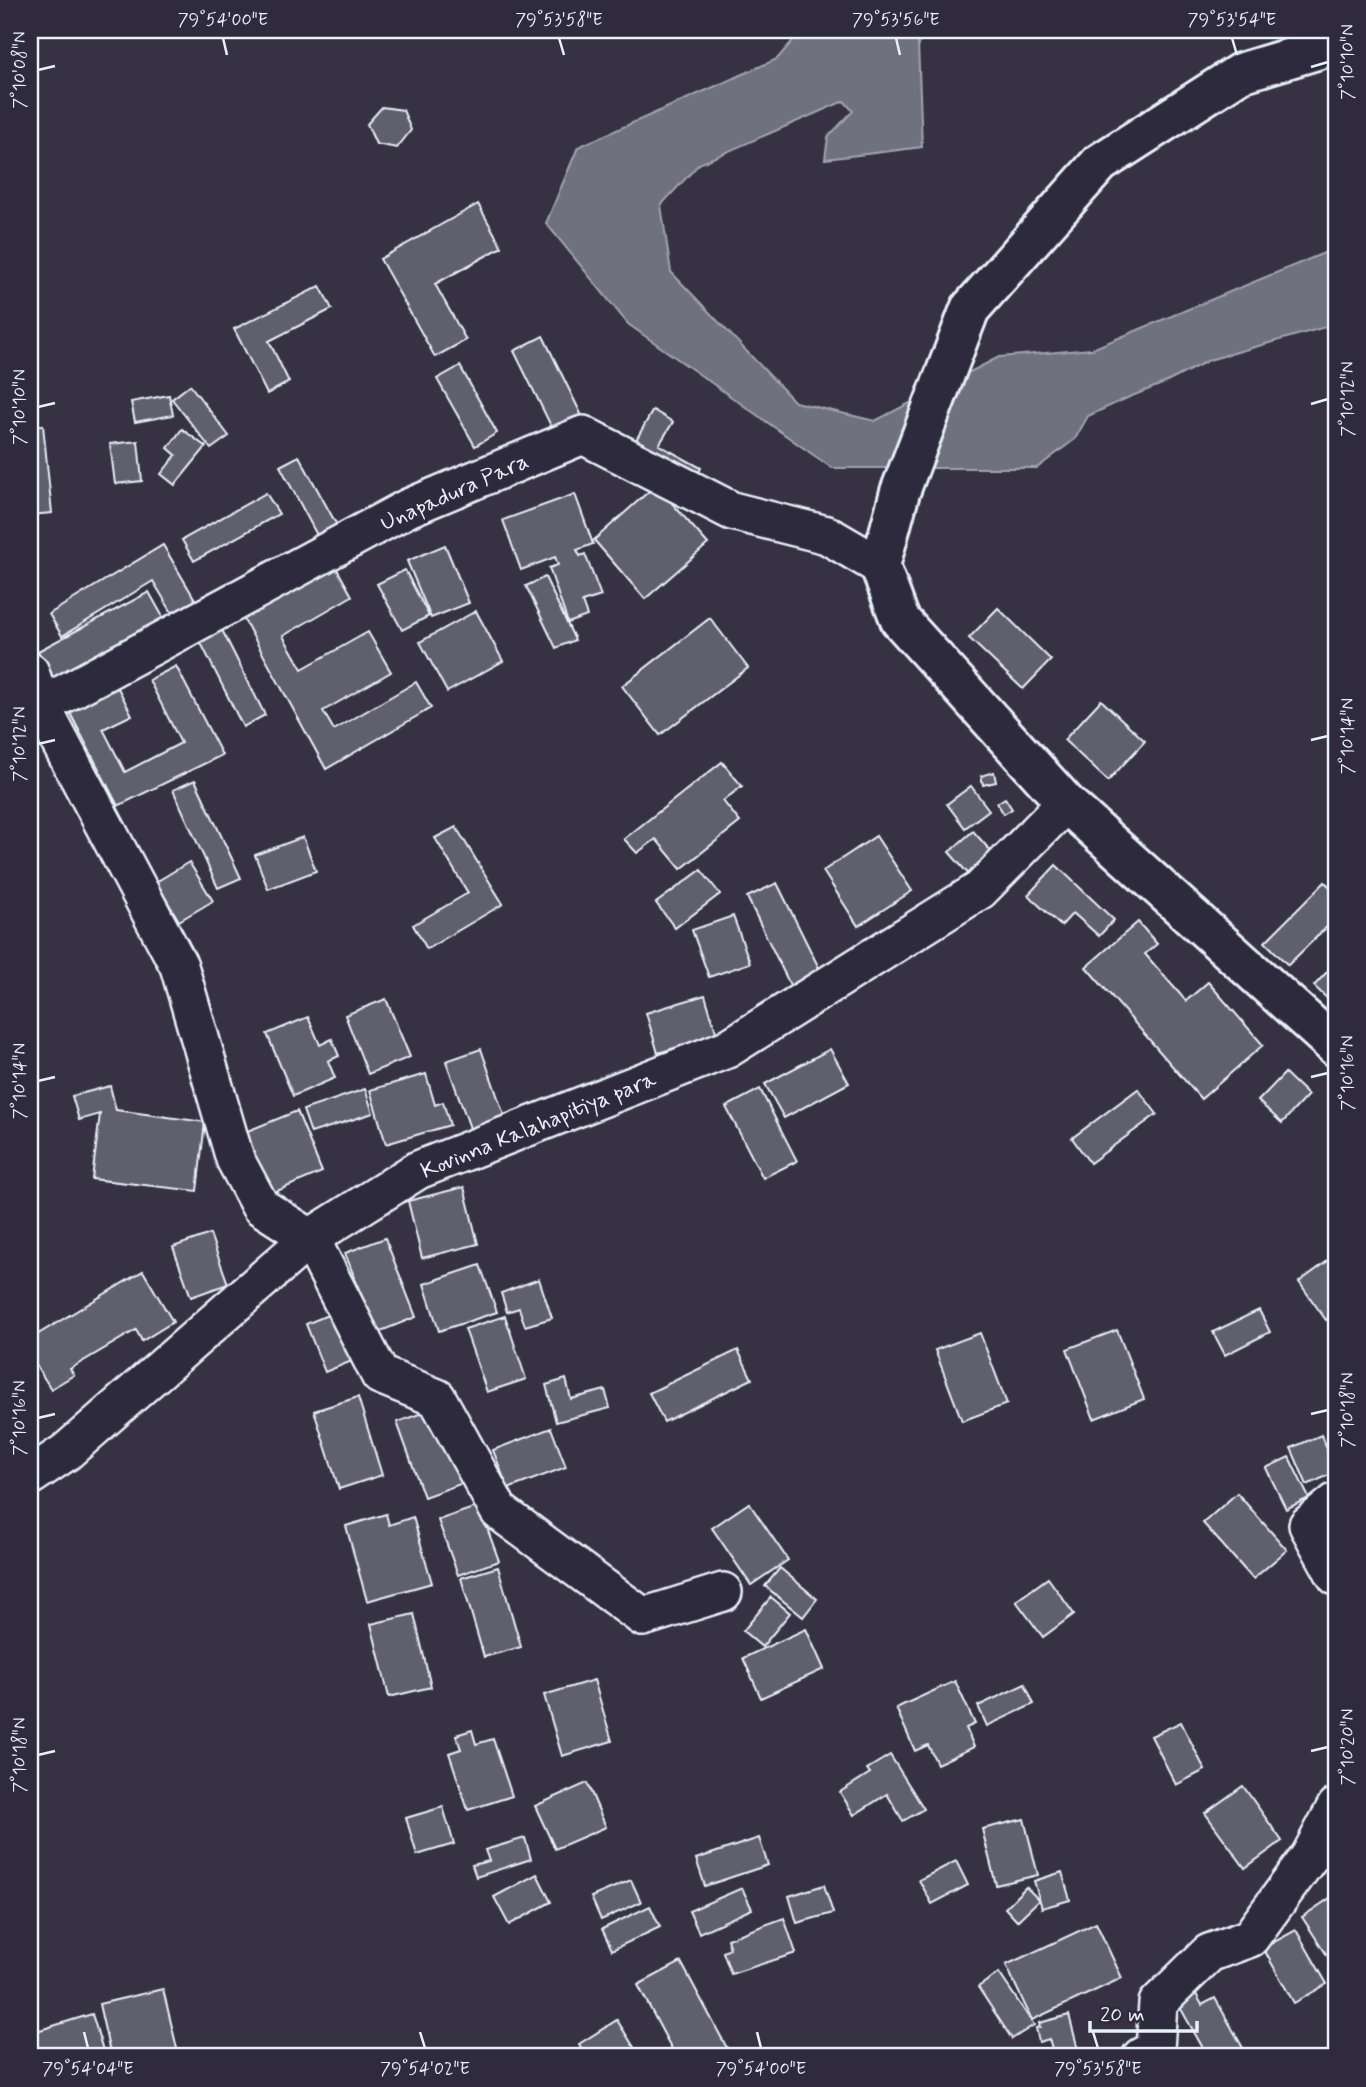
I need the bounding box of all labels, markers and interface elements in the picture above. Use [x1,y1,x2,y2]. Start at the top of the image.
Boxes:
text: 79°54'00"E [178,8,268,32]
text: 79°53'58"E [515,8,603,32]
text: 79°53'56"E [852,8,940,32]
text: 79°53'54"E [1188,8,1276,32]
text: 7°10'10"N [1336,24,1360,100]
text: 7°10'08"N [8,31,32,109]
text: 7°10'12"N [1336,361,1360,437]
text: 7°10'10"N [8,369,32,445]
street label: Unapadura Para [376,447,534,539]
text: 7°10'14"N [1336,698,1360,774]
text: 7°10'12"N [8,706,32,782]
text: 7°10'16"N [1336,1035,1360,1111]
text: 7°10'14"N [8,1043,32,1119]
street label: Kovinna Kalahapitiya para [417,1065,661,1187]
text: 7°10'18"N [1336,1372,1360,1448]
text: 7°10'16"N [8,1380,32,1456]
text: 7°10'20"N [1336,1709,1360,1785]
text: 7°10'18"N [8,1717,32,1793]
scale bar [1090,1989,1196,2033]
text: 20 m [1100,2001,1145,2029]
text: 79°54'04"E [42,2057,134,2081]
text: 79°54'02"E [380,2057,470,2081]
text: 79°54'00"E [716,2057,806,2081]
text: 79°53'58"E [1054,2057,1142,2081]

